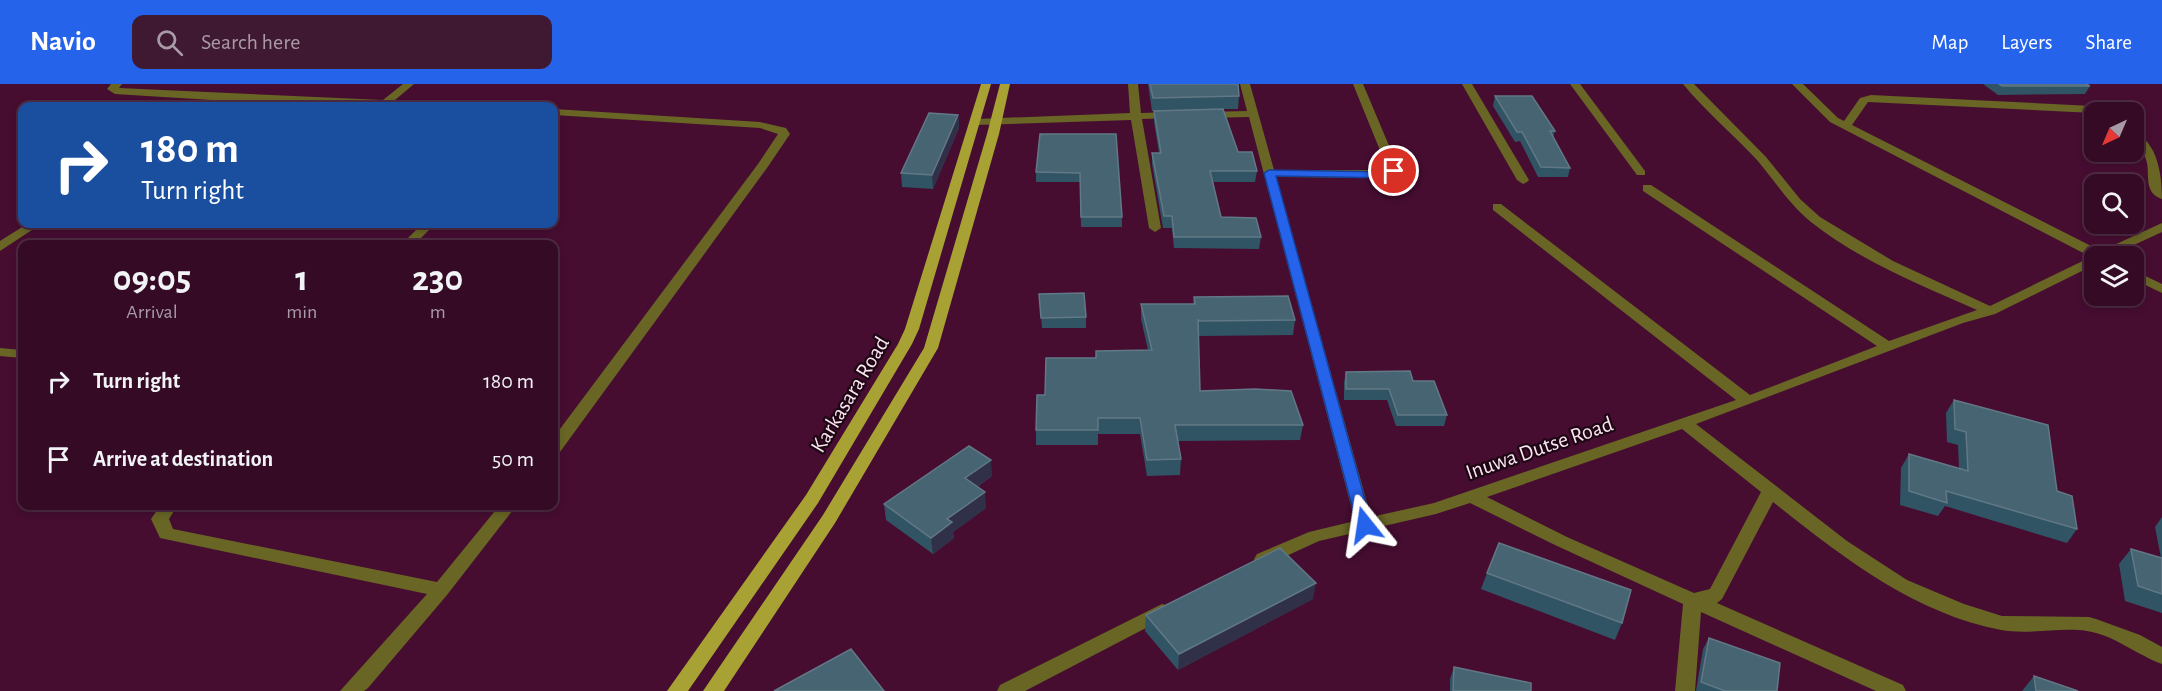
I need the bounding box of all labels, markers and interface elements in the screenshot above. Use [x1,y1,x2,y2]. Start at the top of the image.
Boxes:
search box [132,15,552,69]
icon: search [153,26,186,59]
text: Navio [30,28,96,56]
text: Search here [201,31,300,53]
text: Map [1932,32,1968,53]
text: Layers [2001,32,2052,53]
text: Share [2085,32,2132,53]
north arrow [2084,102,2144,162]
map controls [2084,102,2144,306]
icon: right [42,126,120,204]
text: 180 m [141,128,239,170]
pin [1368,145,1419,196]
icon: arrive [1377,154,1410,187]
button: search [2084,174,2144,234]
text: Turn right [141,177,244,204]
button: layers [2084,246,2144,306]
text: 09:05 [113,261,191,297]
text: 1 [295,261,308,297]
text: 230 [412,261,463,297]
text: Arrival [126,302,178,322]
text: min [286,302,317,322]
text: m [430,302,446,322]
street label: Karkasara Road [807,333,893,456]
icon: right [42,365,75,398]
text: Turn right [93,370,180,392]
text: 180 m [483,370,534,392]
street label: Inuwa Dutse Road [1463,412,1616,483]
icon: arrive [42,443,75,476]
text: Arrive at destination [93,448,273,470]
text: 50 m [492,448,534,470]
position arrow [1333,493,1397,557]

